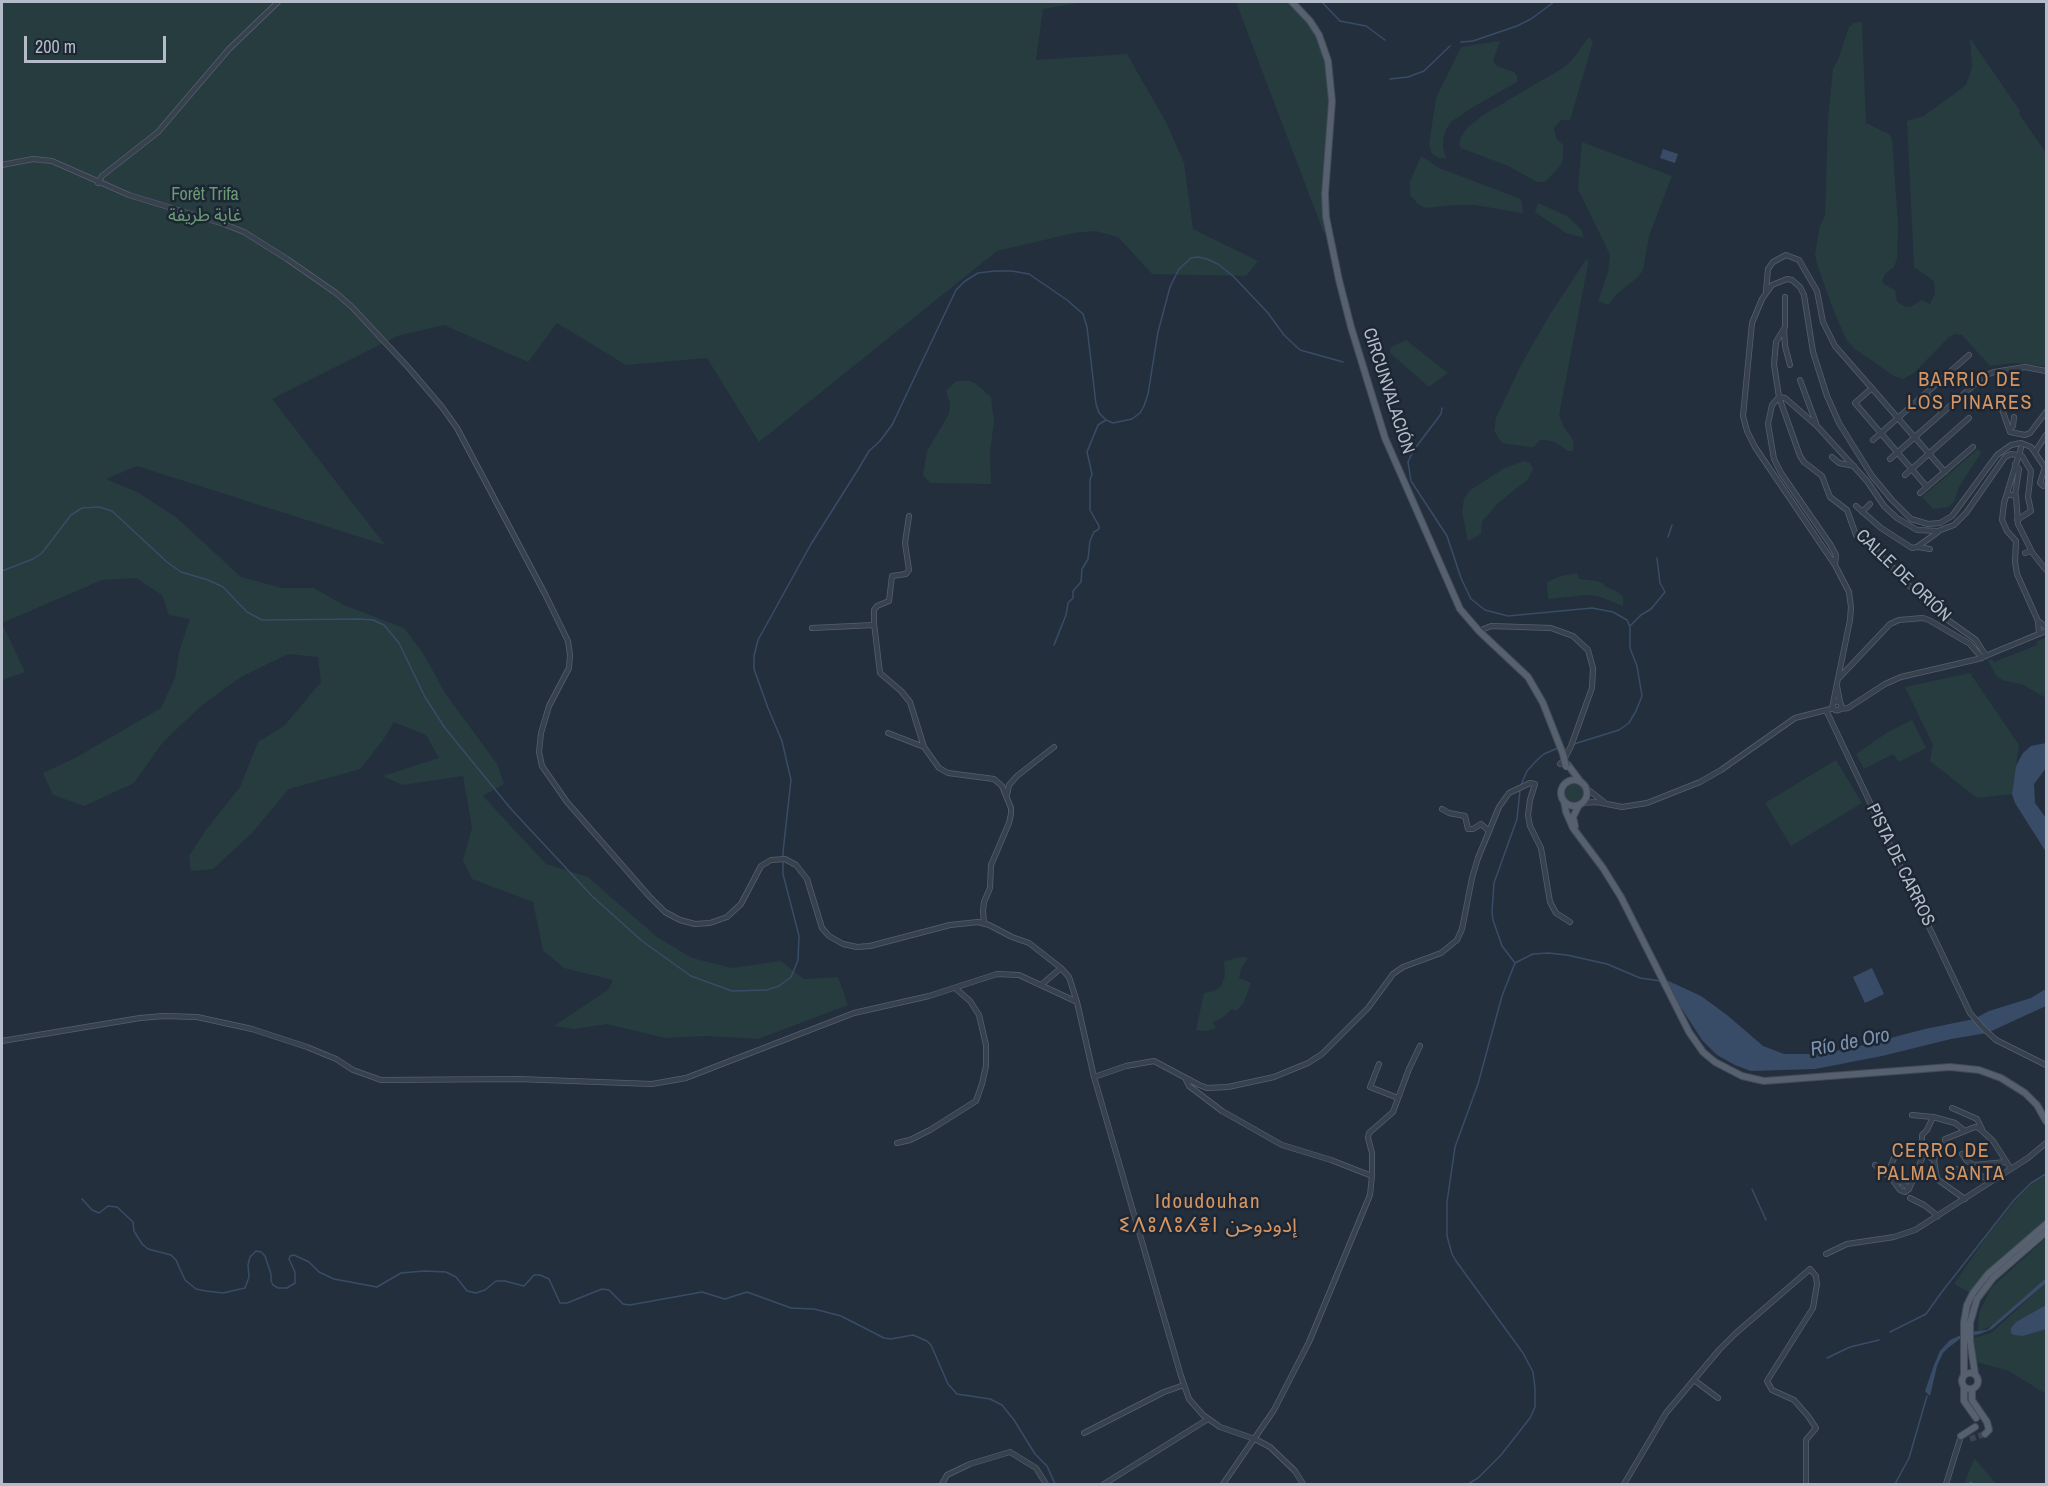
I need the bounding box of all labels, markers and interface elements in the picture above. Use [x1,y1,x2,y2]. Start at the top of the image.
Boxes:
scale bar [27,24,170,62]
text: 200 m [35,34,76,59]
park label: Forêt Trifa غابة طريفة [168,184,242,226]
street label: CIRCUNVALACIÓN [1357,325,1419,457]
district label: BARRIO DE LOS PINARES [1907,369,2033,416]
street label: CALLE DE ORIÓN [1851,525,1955,627]
street label: PISTA DE CARROS [1861,800,1939,930]
water label: Río de Oro [1808,1024,1892,1062]
district label: CERRO DE PALMA SANTA [1877,1140,2005,1187]
district label: Idoudouhan ⵉⴷⵓⴷⵓⵃⴻⵏ إدودوحن [1126,1189,1290,1239]

